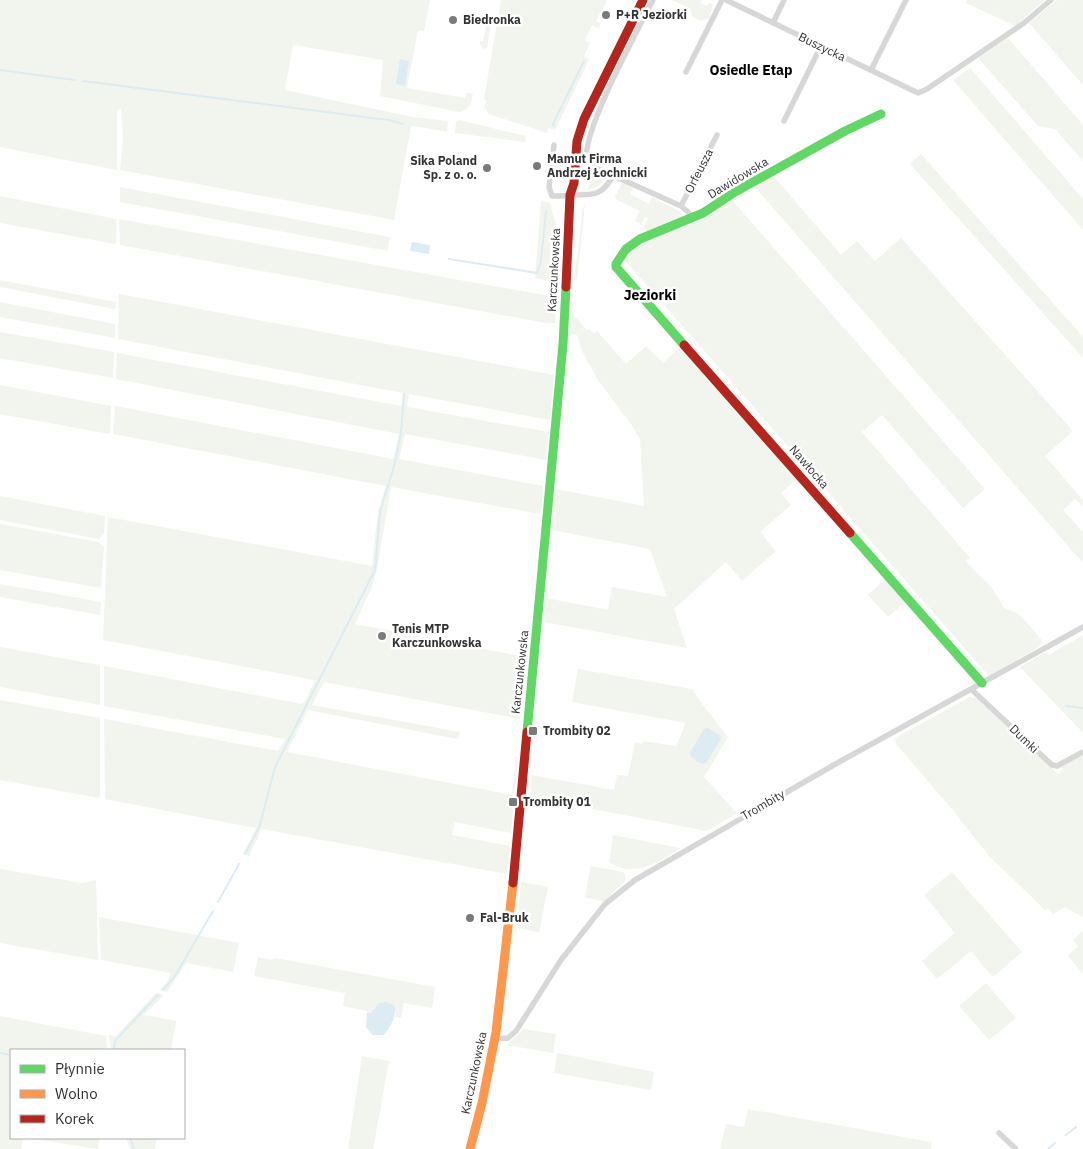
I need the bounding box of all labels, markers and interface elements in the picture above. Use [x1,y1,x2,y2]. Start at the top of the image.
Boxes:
place label: P+R Jeziorki [616,7,687,22]
marker: P+R Jeziorki [600,9,612,21]
place label: Biedronka [463,12,521,27]
marker: Biedronka [447,14,459,26]
street label: Buszycka [796,29,849,65]
district label: Osiedle Etap [709,61,793,79]
street label: Orfeusza [681,146,716,196]
place label: Mamut Firma Andrzej Łochnicki [547,151,647,180]
place label: Sika Poland Sp. z o. o. [410,153,477,182]
street label: Dawidowska [705,153,771,202]
marker: Mamut Firma Andrzej Łochnicki [531,160,543,172]
marker: Sika Poland Sp. z o. o. [481,162,493,174]
street label: Karczunkowska [544,227,563,312]
district label: Jeziorki [624,286,676,304]
street label: Nawłocka [786,442,833,492]
place label: Tenis MTP Karczunkowska [392,621,482,650]
street label: Karczunkowska [508,629,531,714]
marker: Tenis MTP Karczunkowska [376,630,388,642]
street label: Dumki [1007,721,1042,756]
place label: Trombity 02 [543,723,611,738]
marker: Trombity 02 [527,725,539,737]
street label: Trombity [738,786,787,823]
place label: Trombity 01 [523,794,591,809]
marker: Trombity 01 [507,796,519,808]
place label: Fal-Bruk [480,910,529,925]
marker: Fal-Bruk [464,912,476,924]
street label: Karczunkowska [457,1030,490,1115]
legend [10,1049,185,1139]
text: Płynnie [55,1059,105,1078]
text: Wolno [55,1084,98,1103]
text: Korek [55,1109,94,1128]

